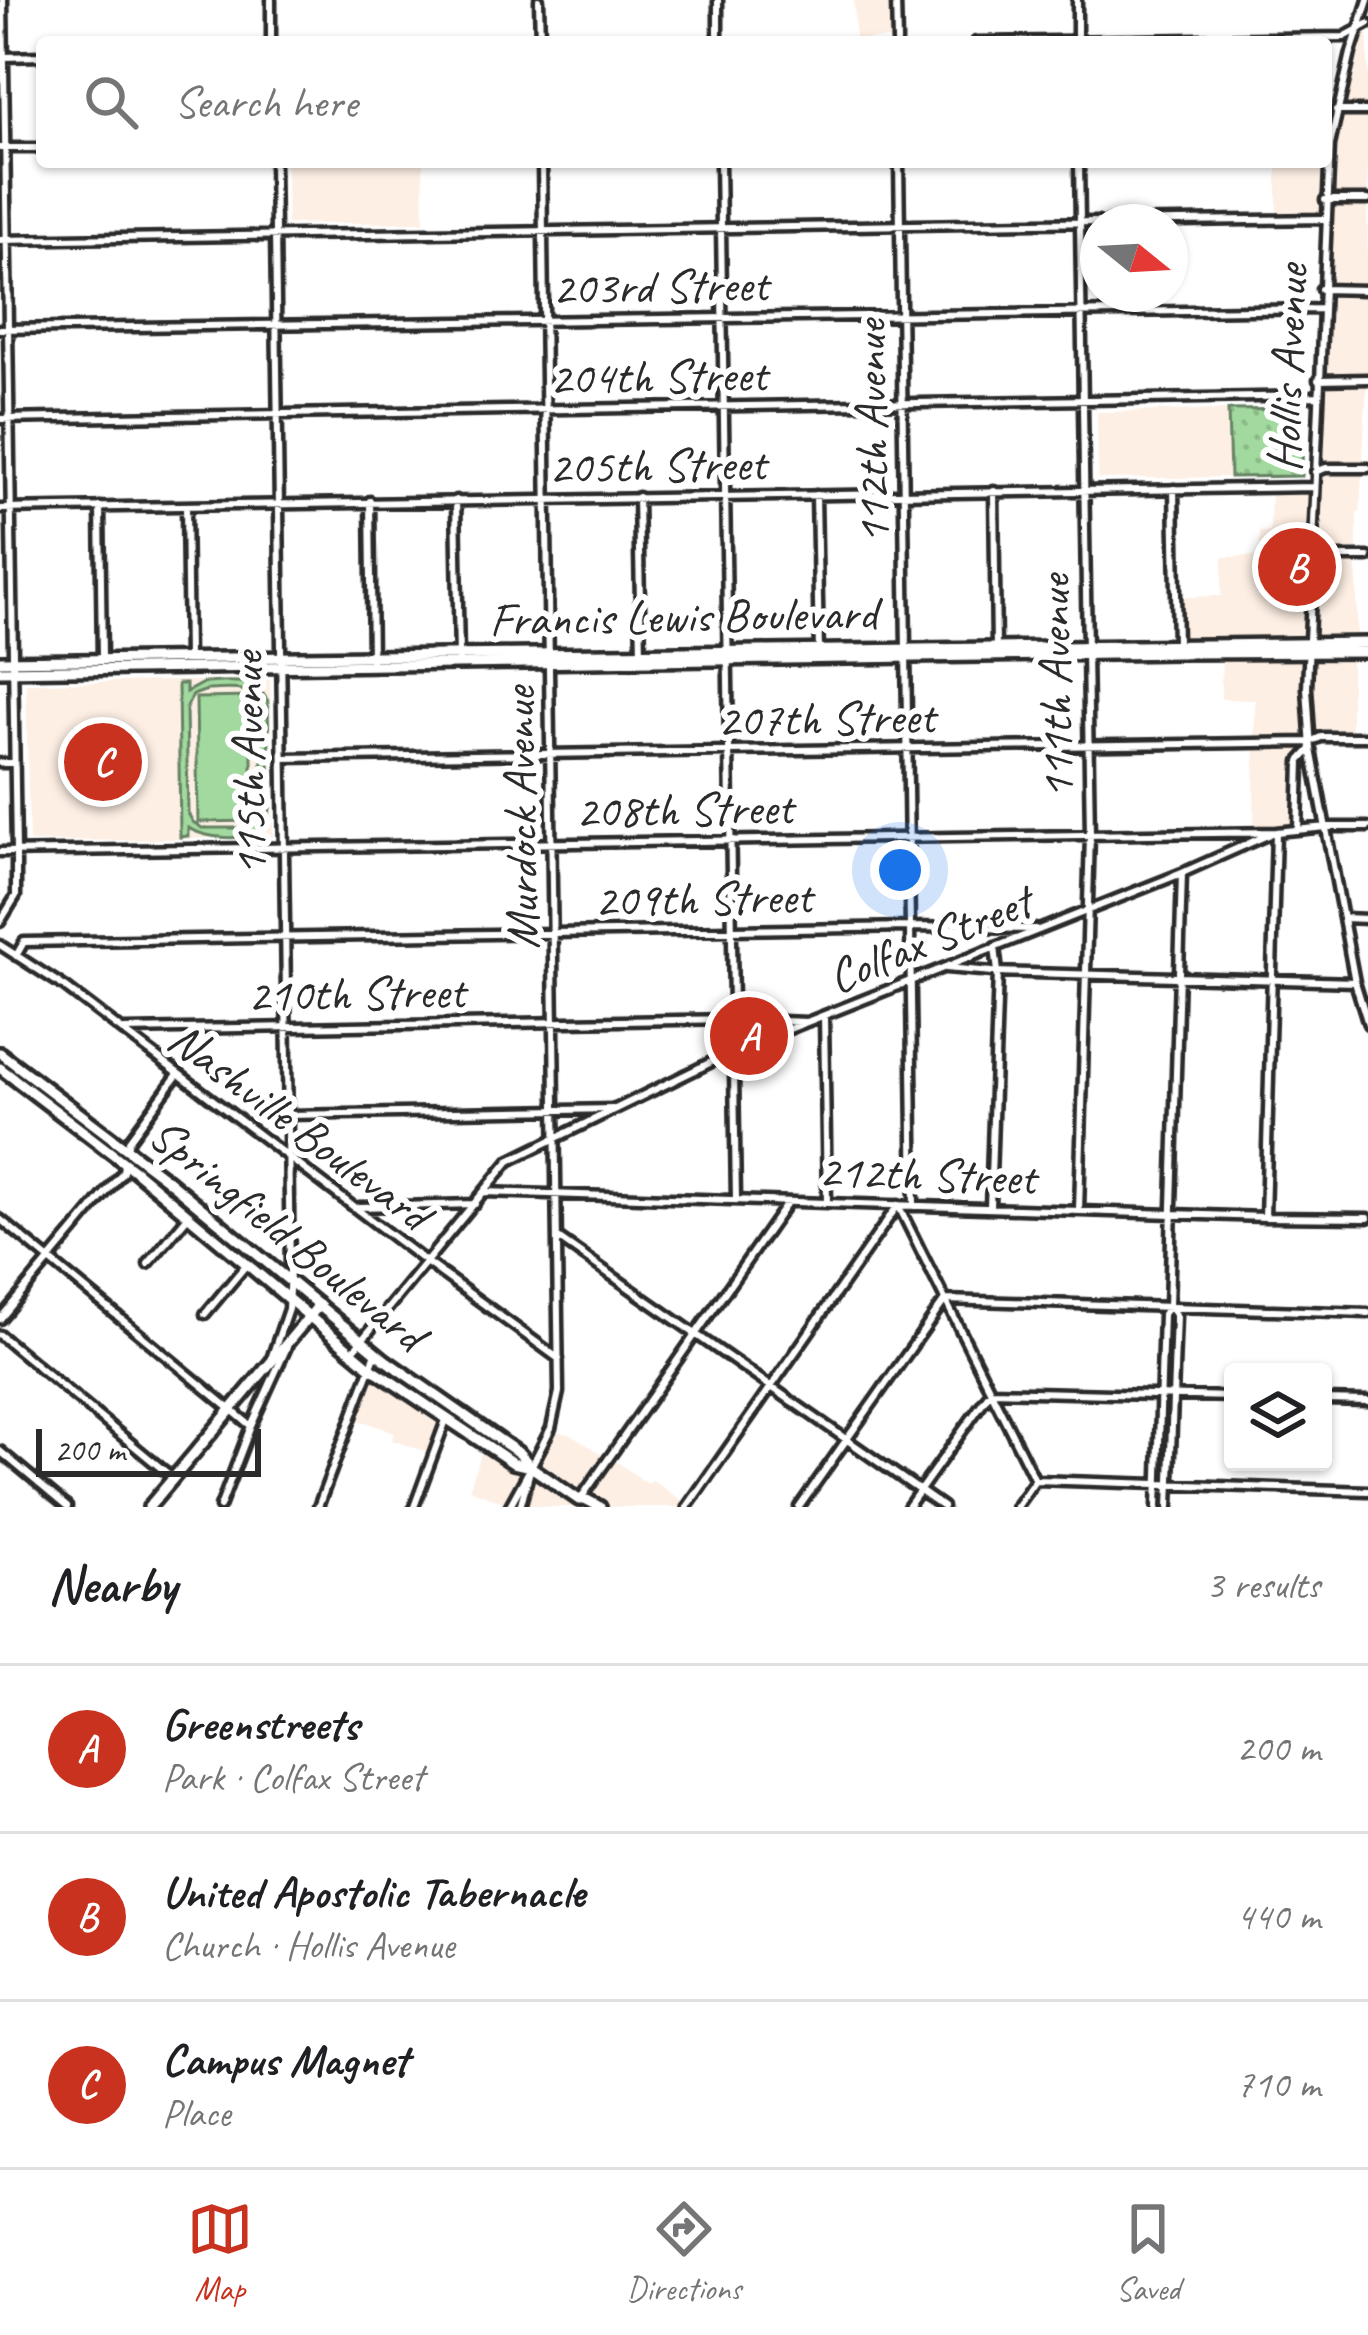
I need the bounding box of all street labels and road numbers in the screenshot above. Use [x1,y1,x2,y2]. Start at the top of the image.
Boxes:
street label: 203rd Street [551,254,773,318]
street label: Hollis Avenue [1253,260,1321,473]
street label: 112th Avenue [839,316,903,545]
street label: 204th Street [549,344,771,408]
street label: 205th Street [548,433,770,497]
street label: 111th Avenue [1023,571,1087,800]
street label: Francis Lewis Boulevard [489,582,885,649]
street label: 115th Avenue [216,648,280,877]
street label: Murdock Avenue [488,683,552,950]
street label: 207th Street [717,686,939,750]
street label: 208th Street [575,777,797,841]
street label: 209th Street [594,866,816,930]
street label: Colfax Street [819,869,1045,1007]
street label: 210th Street [247,961,469,1025]
street label: Nashville Boulevard [157,1008,447,1247]
street label: Springfield Boulevard [137,1104,443,1368]
street label: 212th Street [817,1140,1041,1208]

